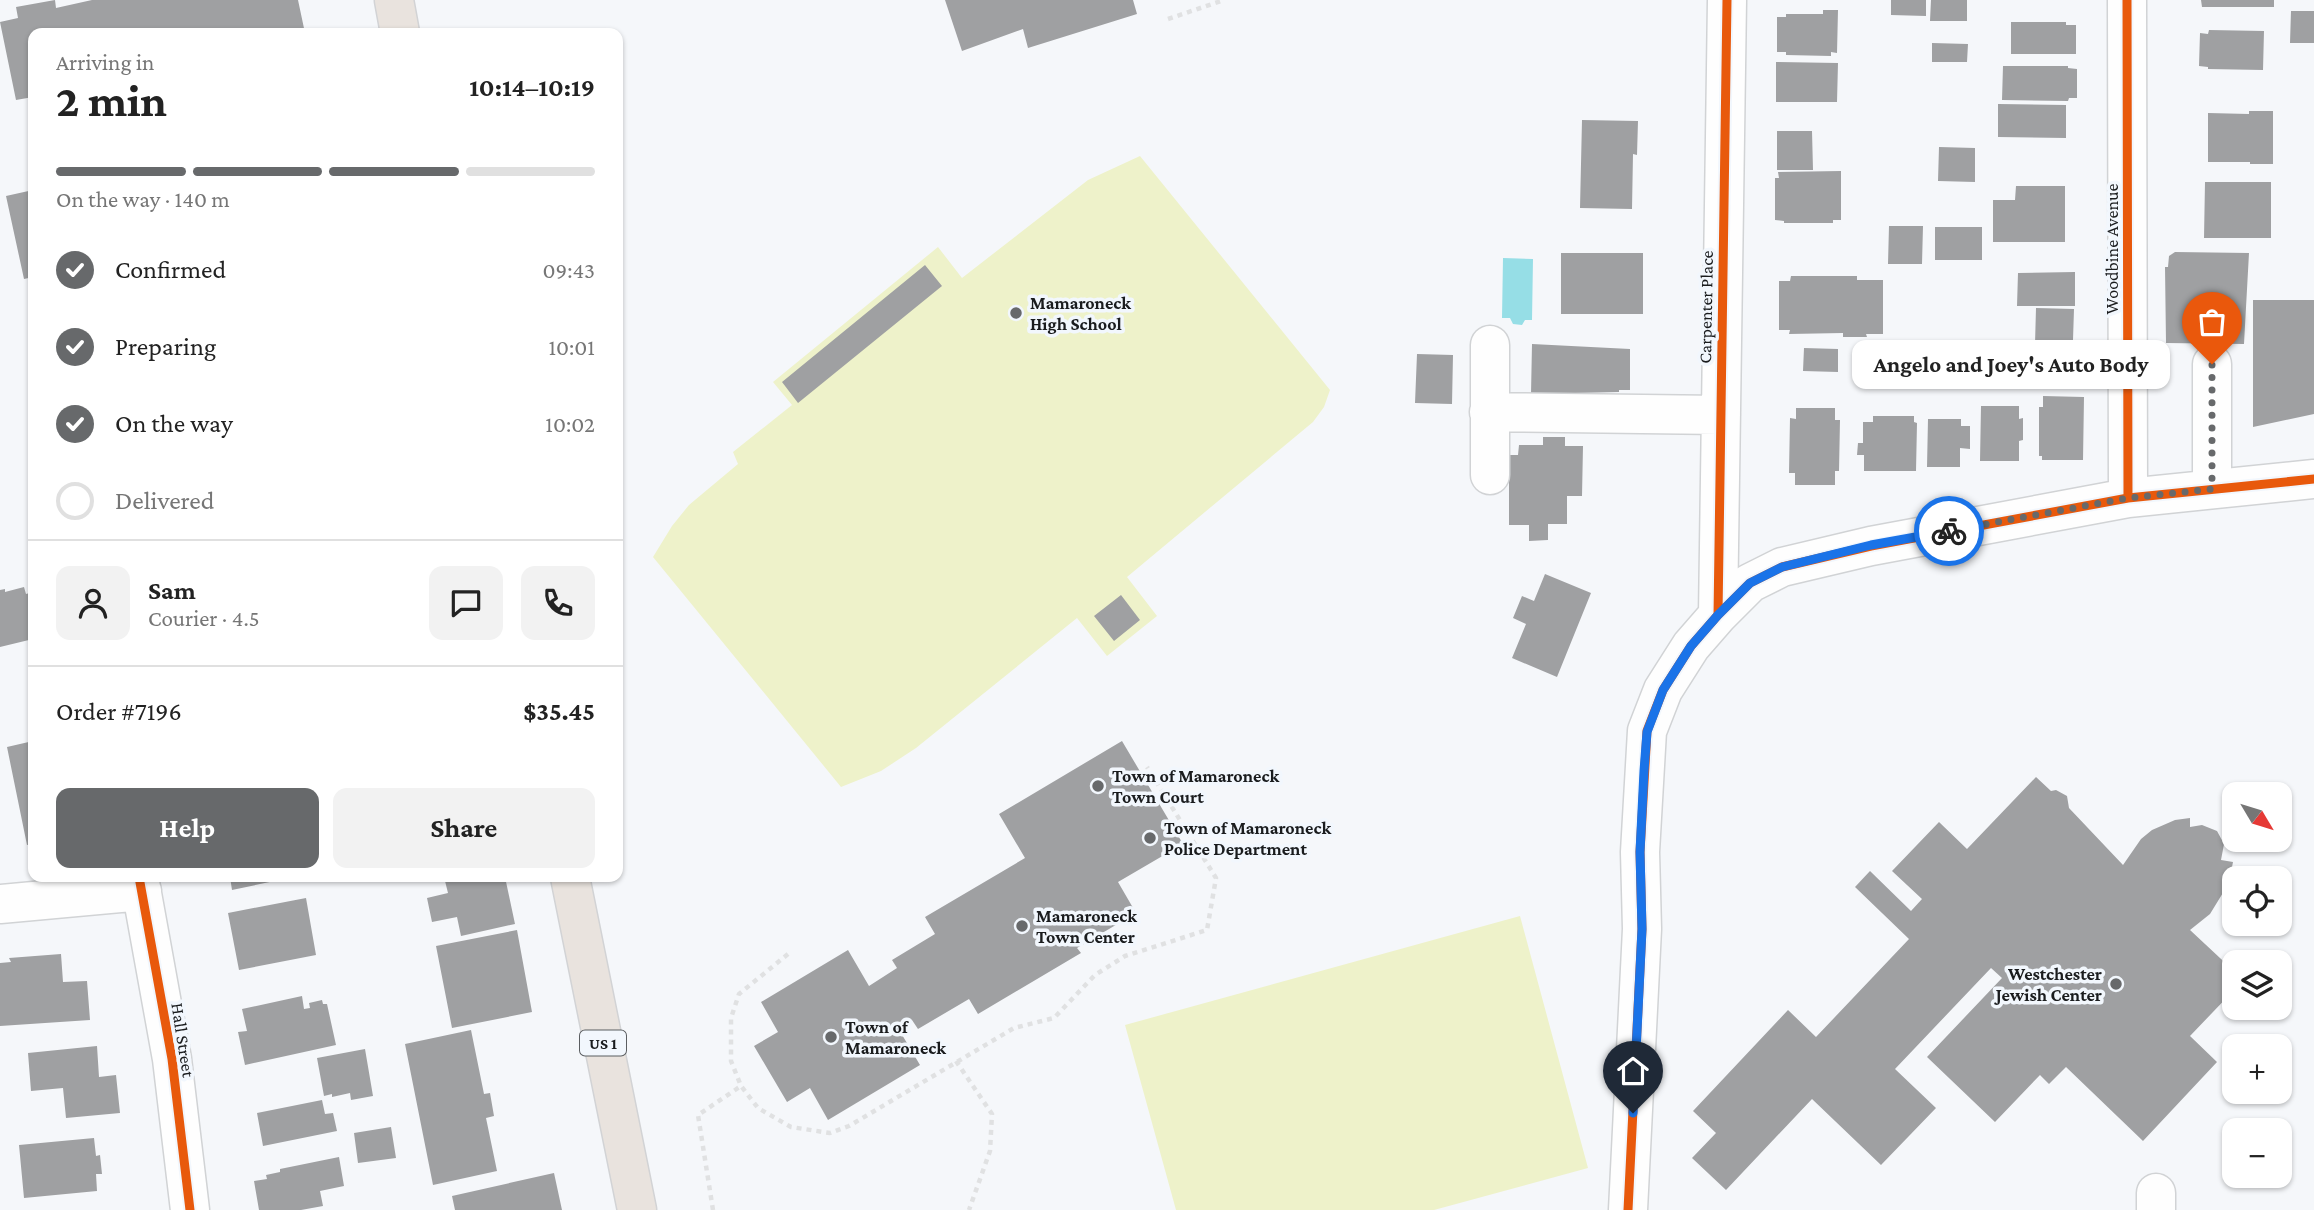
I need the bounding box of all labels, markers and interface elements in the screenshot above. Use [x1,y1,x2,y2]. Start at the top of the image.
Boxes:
text: Arriving in [56,49,154,75]
text: 10:14–10:19 [469,73,595,102]
text: 2 min [56,75,167,126]
street label: Woodbine Avenue [2102,183,2122,315]
text: On the way · 140 m [56,186,230,212]
street label: Carpenter Place [1695,250,1717,364]
icon: check [56,251,94,289]
text: Confirmed [115,255,226,284]
text: 09:43 [543,257,595,283]
pin [2182,292,2242,364]
place label: Mamaroneck High School [1030,293,1131,334]
icon: bag [2193,303,2231,341]
marker: Mamaroneck High School [1008,305,1024,321]
icon: check [56,328,94,366]
text: Preparing [115,332,216,361]
text: 10:01 [548,334,595,360]
callout: Angelo and Joey's Auto Body [1852,340,2170,388]
text: Angelo and Joey's Auto Body [1873,351,2149,377]
icon: check [56,405,94,443]
text: On the way [115,409,233,438]
text: 10:02 [545,411,595,437]
text: Delivered [115,486,214,515]
courier [1914,496,1984,566]
icon: bike [1930,512,1968,550]
button: person [56,566,130,640]
button: chat [429,566,503,640]
button: phone [521,566,595,640]
text: Sam [148,576,196,605]
text: Courier · 4.5 [148,605,260,631]
text: Order #7196 [56,697,182,726]
text: $35.45 [523,697,595,726]
place label: Town of Mamaroneck Town Court [1112,766,1279,807]
marker: Town of Mamaroneck Town Court [1090,778,1106,794]
north arrow [2222,782,2292,852]
map controls [2222,782,2292,1188]
button: Help [56,788,319,868]
button: Share [333,788,595,868]
place label: Town of Mamaroneck Police Department [1164,818,1331,859]
marker: Town of Mamaroneck Police Department [1142,830,1158,846]
button: locate [2222,866,2292,936]
place label: Mamaroneck Town Center [1036,906,1137,947]
marker: Mamaroneck Town Center [1014,918,1030,934]
button: layers [2222,950,2292,1020]
place label: Westchester Jewish Center [1994,964,2102,1005]
marker: Westchester Jewish Center [2108,976,2124,992]
street label: Hall Street [167,1001,199,1080]
place label: Town of Mamaroneck [845,1017,946,1058]
marker: Town of Mamaroneck [823,1029,839,1045]
road number: US 1 [580,1030,626,1056]
button: + [2222,1034,2292,1104]
pin [1603,1041,1663,1113]
icon: home [1614,1052,1652,1090]
button: − [2222,1118,2292,1188]

